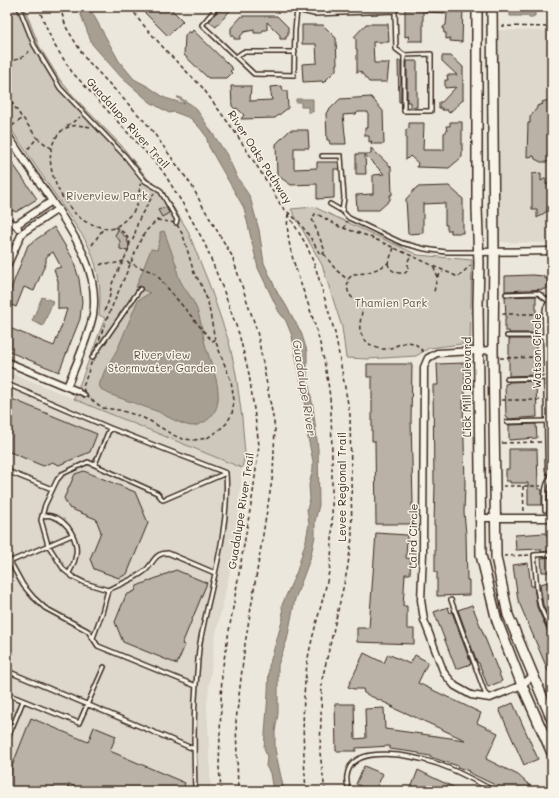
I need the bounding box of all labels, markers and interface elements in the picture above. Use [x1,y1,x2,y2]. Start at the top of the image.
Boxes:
street label: Guadalupe River Trail [83,74,173,171]
street label: River Oaks Pathway [225,107,296,206]
park label: Riverview Park [66,188,148,203]
park label: Thamien Park [355,295,427,310]
street label: Watson Circle [529,313,544,389]
street label: Lick Mill Boulevard [459,337,474,437]
water label: Guadalupe River [289,338,321,437]
park label: River view Stormwater Garden [108,347,216,375]
street label: Levee Regional Trail [334,432,349,542]
street label: Guadalupe River Trail [224,452,257,570]
street label: Laird Circle [404,503,421,569]

